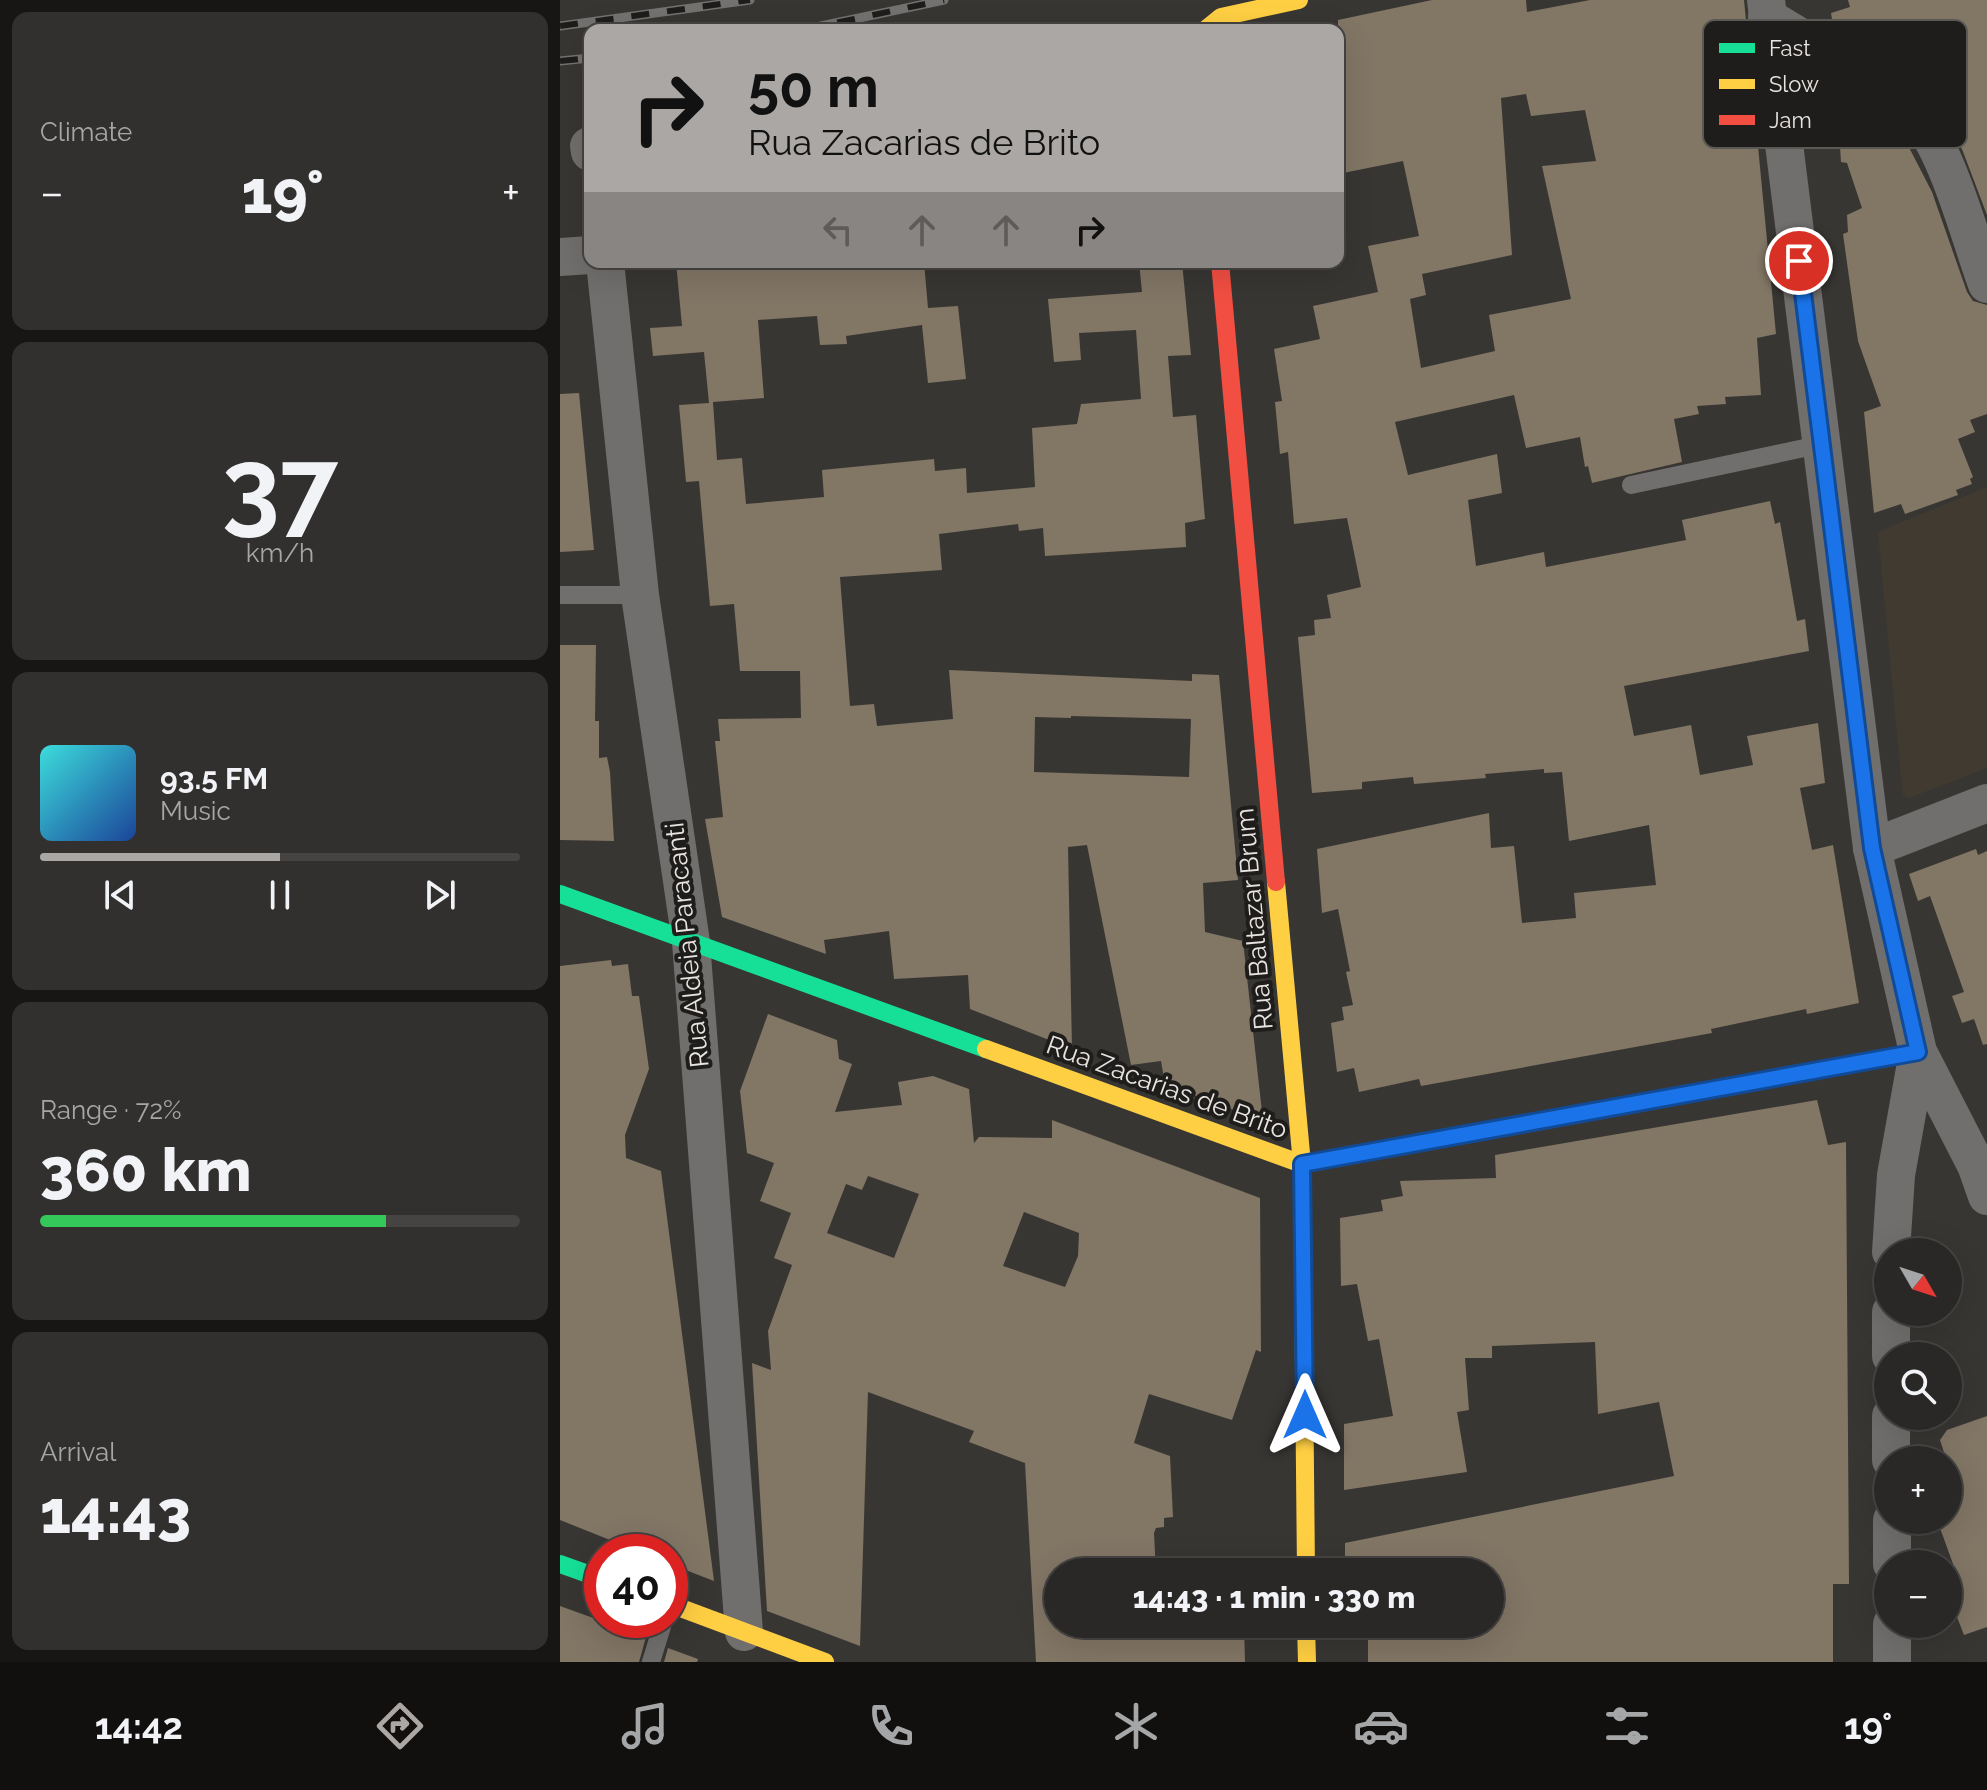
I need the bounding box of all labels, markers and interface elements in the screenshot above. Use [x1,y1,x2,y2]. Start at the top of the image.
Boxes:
legend [1703,20,1967,148]
text: Fast [1769,35,1811,61]
text: 50 m [748,54,879,120]
icon: right [616,56,720,160]
text: Slow [1769,71,1819,97]
text: Jam [1769,107,1812,133]
text: Climate [40,117,132,147]
text: Rua Zacarias de Brito [748,121,1100,163]
text: 19° [242,157,324,227]
text: − [40,167,64,218]
text: + [502,167,520,218]
icon: left [816,208,860,252]
icon: ahead [900,208,944,252]
icon: ahead [984,208,1028,252]
icon: right [1068,208,1112,252]
pin [1765,227,1833,295]
icon: arrive [1777,239,1821,283]
text: 37 [222,425,338,547]
text: km/h [246,538,314,568]
text: 93.5 FM [160,761,268,796]
text: Music [160,796,231,826]
street label: Rua Baltazar Brum [1229,807,1279,1031]
street label: Rua Aldeia Paracanti [659,821,715,1069]
icon: previous [98,873,142,917]
icon: pause [258,873,302,917]
icon: next [418,873,462,917]
street label: Rua Zacarias de Brito [1042,1029,1292,1145]
text: Range · 72% [40,1095,182,1125]
text: 360 km [40,1135,252,1205]
north arrow [1874,1238,1962,1326]
map controls [1874,1238,1962,1638]
button: search [1874,1342,1962,1430]
position arrow [1263,1373,1347,1457]
text: Arrival [40,1437,116,1467]
button: + [1874,1446,1962,1534]
text: 14:43 [40,1477,191,1547]
speed limit sign: 40 [584,1534,688,1638]
button: − [1874,1550,1962,1638]
text: 14:43 · 1 min · 330 m [1133,1580,1415,1615]
icon: directions [372,1698,428,1754]
icon: music [617,1698,673,1754]
icon: phone [863,1698,919,1754]
icon: climate [1108,1698,1164,1754]
icon: car [1353,1698,1409,1754]
icon: filters [1599,1698,1655,1754]
text: 14:42 [95,1705,183,1747]
text: 19° [1844,1705,1892,1747]

